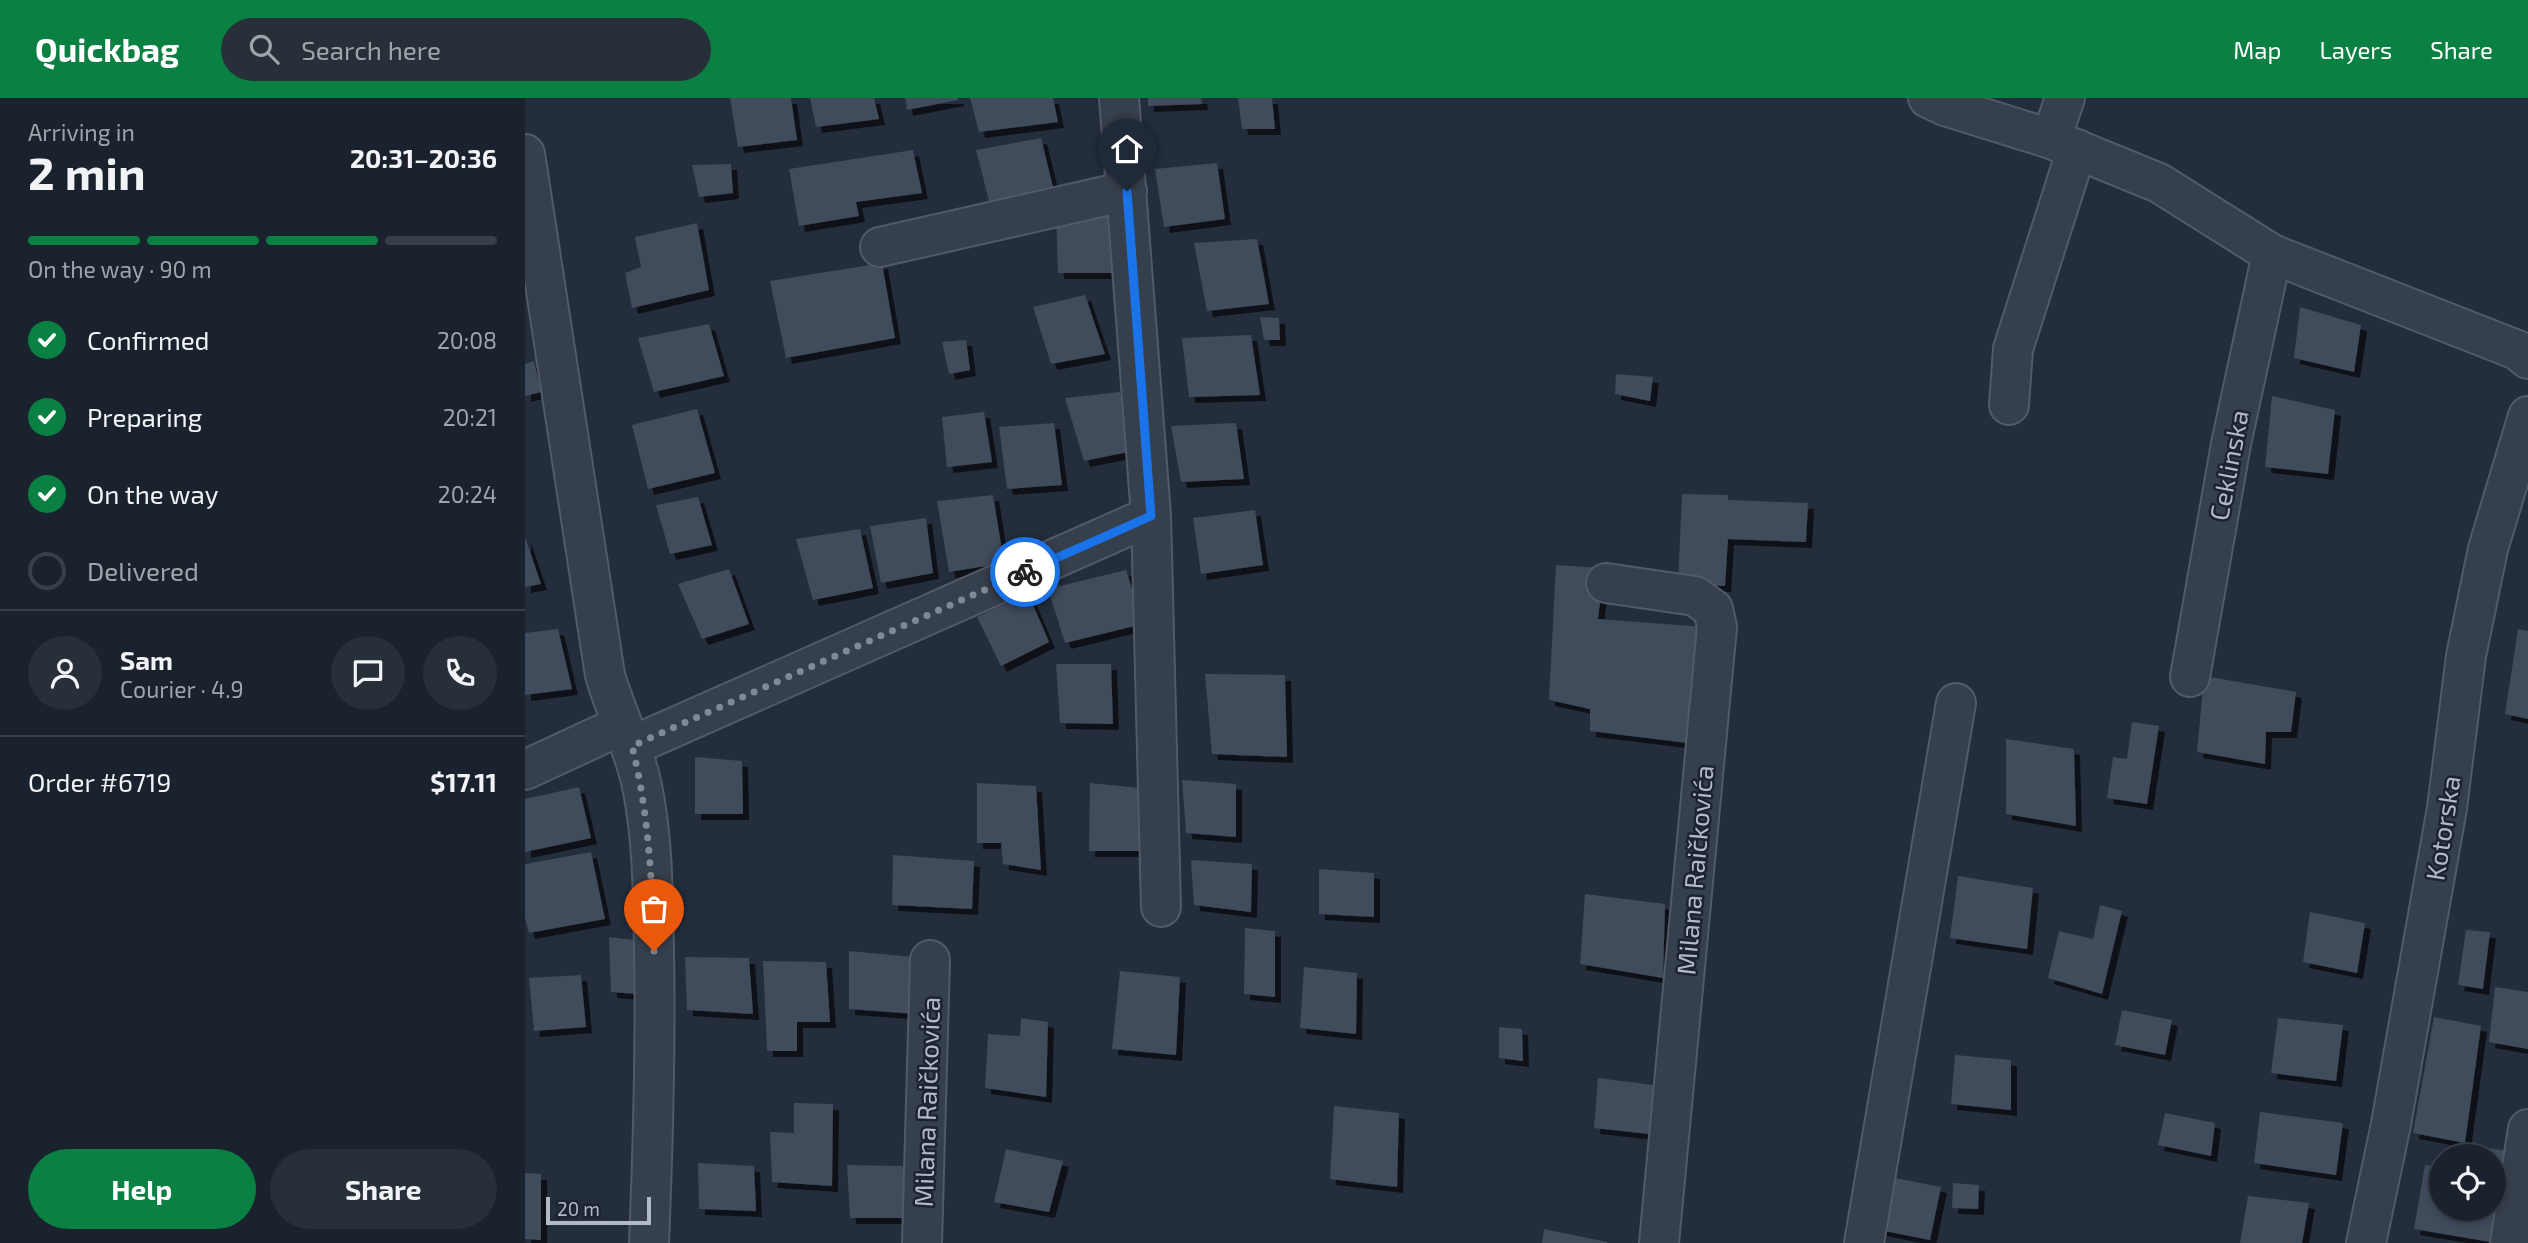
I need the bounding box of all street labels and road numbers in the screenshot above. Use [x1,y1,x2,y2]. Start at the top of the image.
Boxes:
street label: Ceklinska [2202,407,2254,523]
street label: Milana Raičkovića [1669,764,1719,976]
street label: Kotorska [2418,773,2466,883]
street label: Milana Raičkovića [907,996,945,1208]

